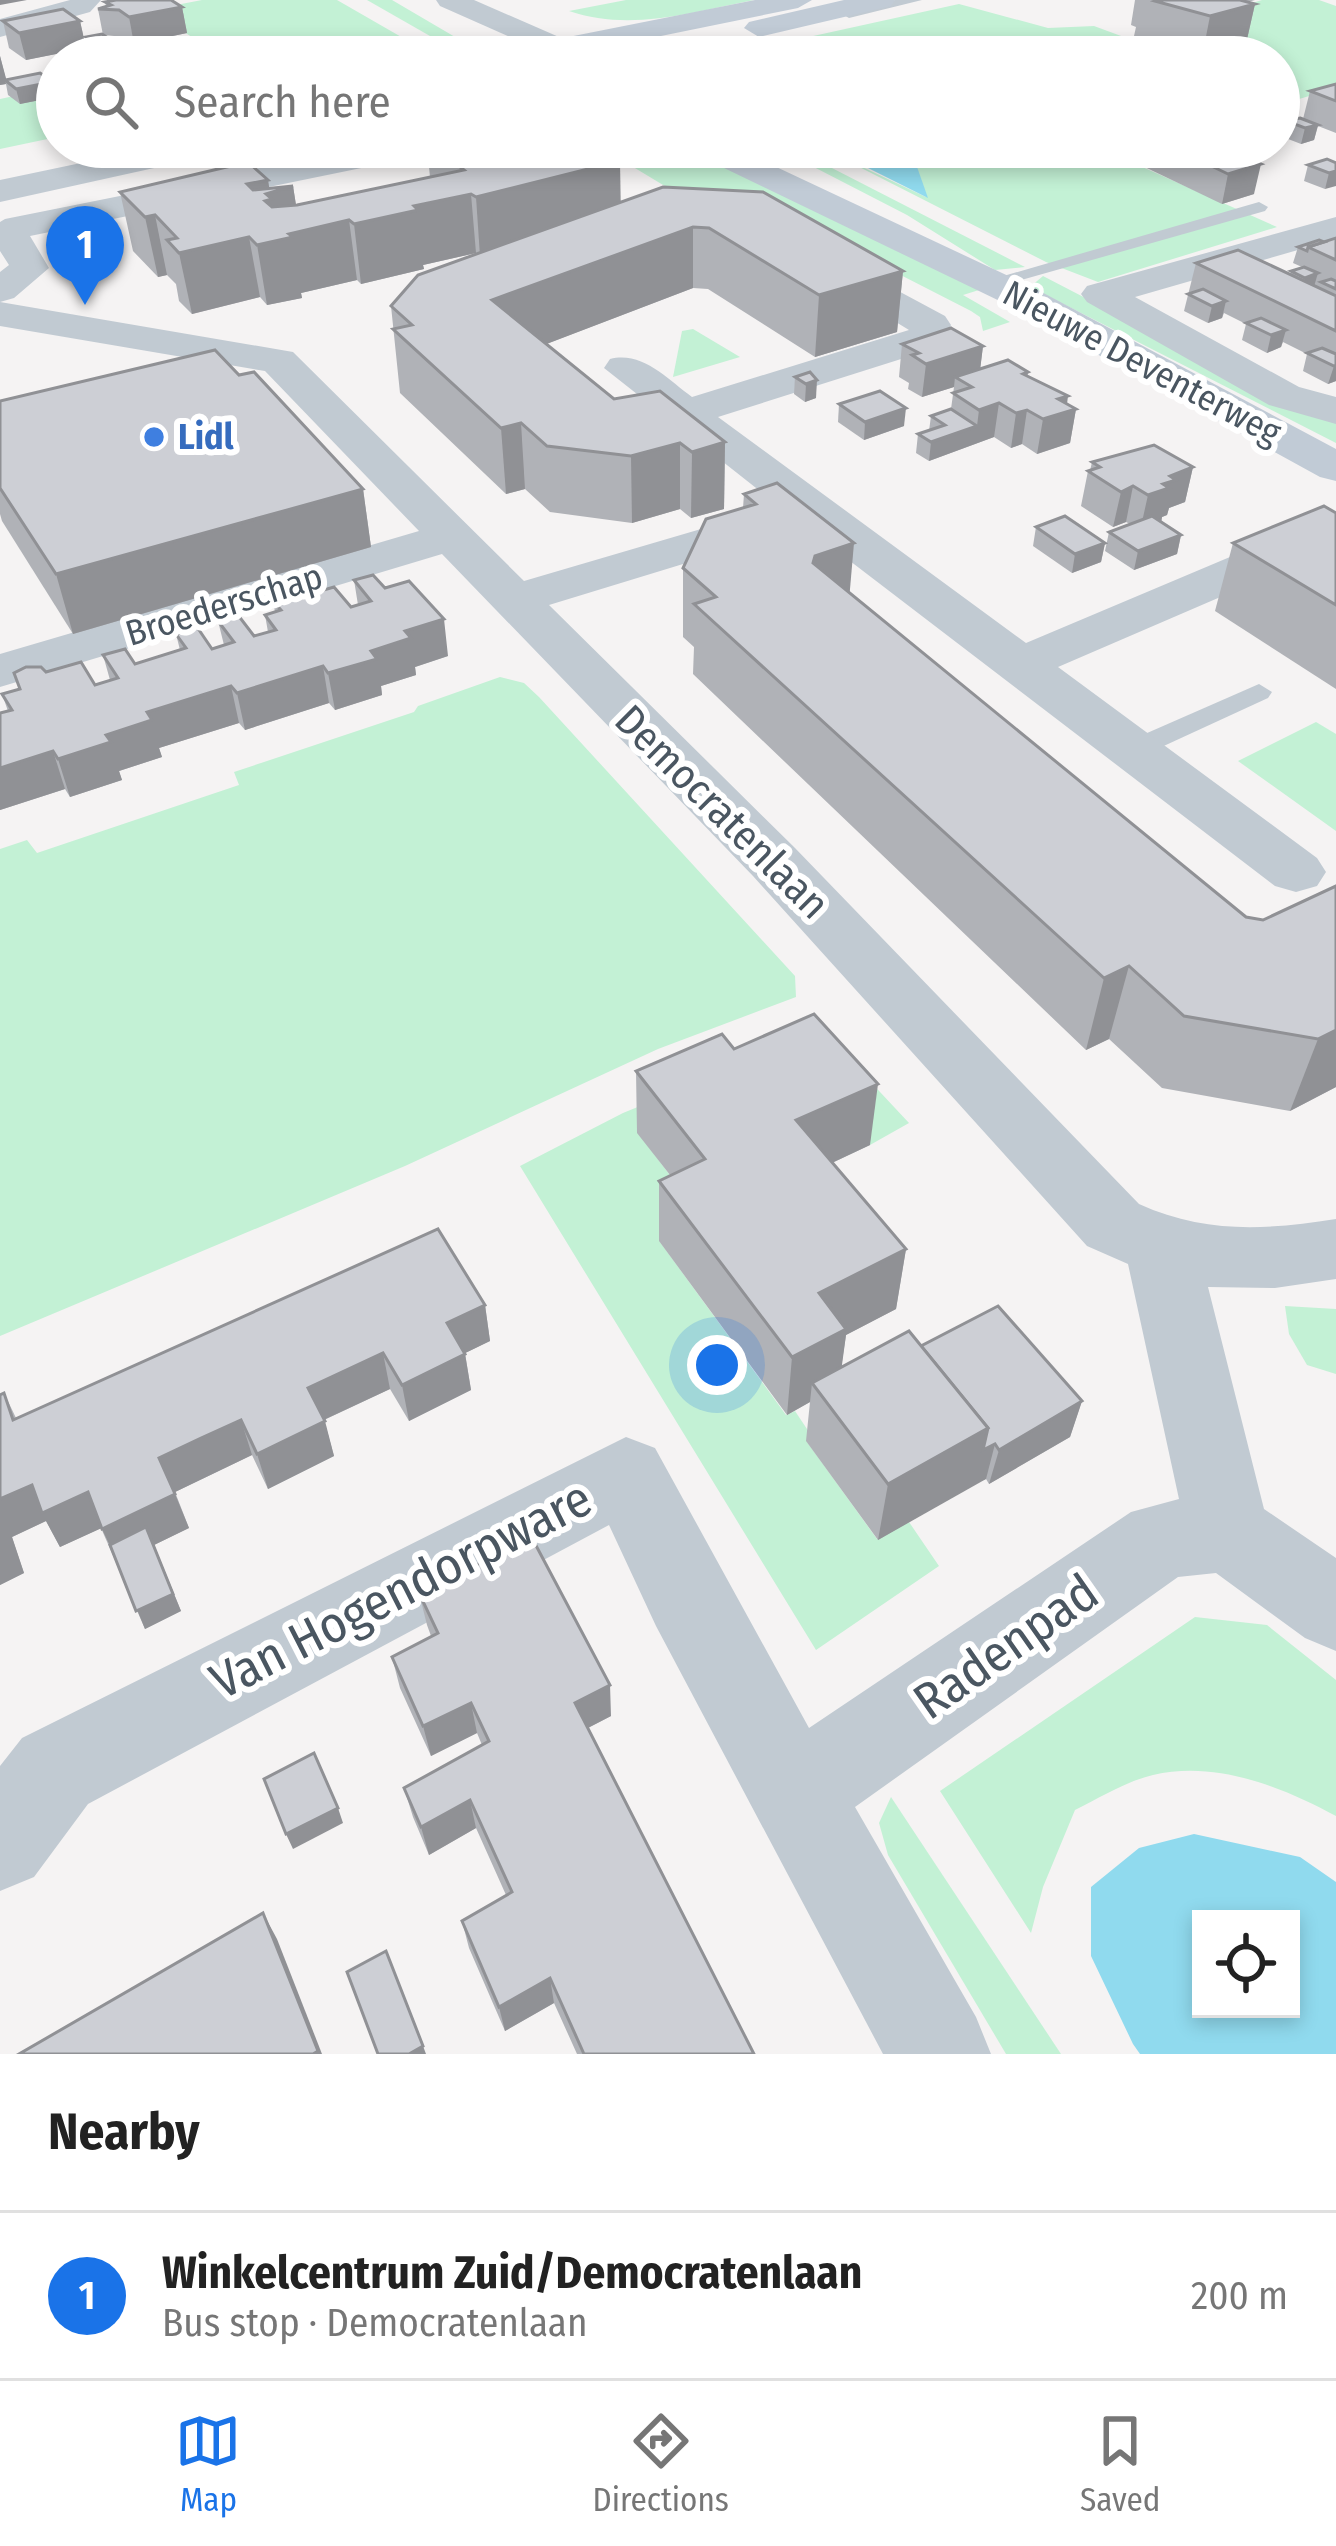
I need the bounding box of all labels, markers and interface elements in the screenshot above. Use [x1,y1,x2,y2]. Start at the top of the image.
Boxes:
search box [36,36,1300,168]
icon: search [78,69,144,135]
text: Search here [174,75,391,129]
pin: 1 [46,206,124,305]
street label: Nieuwe Deventerweg [996,271,1289,455]
place label: Lidl [178,415,234,459]
marker: Lidl [141,424,167,450]
street label: Broederschap [120,554,328,656]
street label: Democratenlaan [605,695,839,929]
your location [687,1335,747,1395]
street label: Van Hogendorpware [200,1467,602,1713]
street label: Radenpad [902,1561,1110,1733]
map controls [1192,1910,1300,2018]
button: locate [1192,1910,1300,2018]
text: Nearby [48,2101,200,2163]
text: Winkelcentrum Zuid/Democratenlaan [162,2246,862,2300]
text: 1 [79,2273,95,2319]
text: 200 m [1191,2273,1288,2319]
text: Bus stop · Democratenlaan [162,2300,588,2346]
tab: Map [175,2408,241,2520]
tab: Directions [592,2408,729,2520]
tab: Saved [1080,2408,1160,2520]

